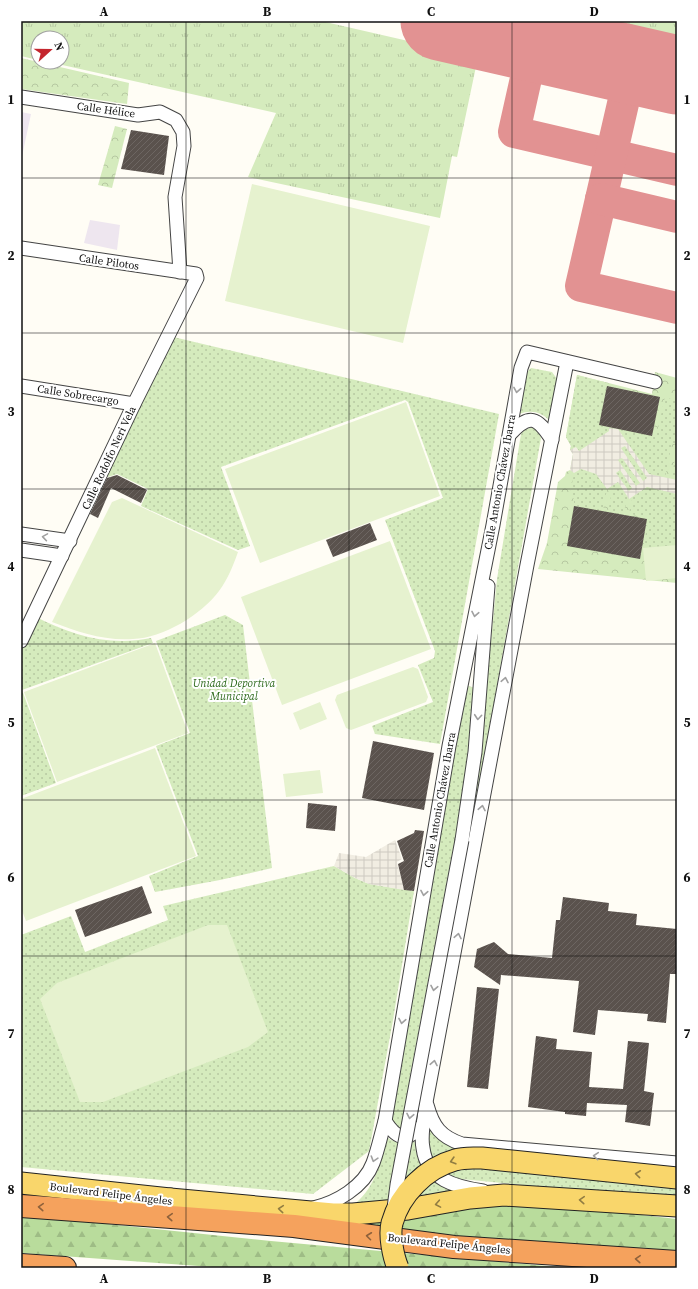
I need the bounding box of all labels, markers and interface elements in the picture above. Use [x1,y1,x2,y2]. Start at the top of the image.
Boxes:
text: A [100,3,109,20]
text: B [263,3,272,20]
text: C [427,3,435,20]
text: D [589,3,599,20]
north arrow [30,30,70,70]
text: N [50,40,67,53]
text: 1 [7,91,15,108]
text: 1 [683,91,691,108]
street label: Calle Hélice [76,98,137,122]
text: 2 [7,247,15,264]
text: 2 [683,247,691,264]
street label: Calle Pilotos [78,250,140,274]
street label: Calle Sobrecargo [36,381,120,409]
one-way arrow [514,386,522,393]
text: 3 [7,403,15,420]
street label: Calle Rodolfo Neri Vela [78,403,140,512]
text: 3 [683,403,691,420]
street label: Calle Antonio Chávez Ibarra [481,413,519,551]
one-way arrow [42,533,48,542]
text: 4 [7,558,15,575]
text: 4 [683,558,691,575]
one-way arrow [472,611,480,617]
park label: Unidad Deportiva Municipal [193,676,275,704]
one-way arrow [501,677,509,683]
text: 5 [7,714,15,731]
one-way arrow [473,714,482,720]
text: 5 [683,714,691,731]
street label: Calle Antonio Chávez Ibarra [421,731,459,869]
one-way arrow [477,805,485,811]
text: 6 [7,869,15,886]
text: 6 [683,869,691,886]
one-way arrow [420,890,429,896]
one-way arrow [453,932,461,939]
one-way arrow [430,985,439,991]
one-way arrow [398,1018,407,1024]
text: 7 [7,1025,15,1042]
text: 7 [683,1025,691,1042]
one-way arrow [429,1060,437,1066]
one-way arrow [406,1113,414,1119]
one-way arrow [593,1152,599,1161]
one-way arrow [370,1155,379,1162]
one-way arrow [450,1156,457,1165]
one-way arrow [635,1170,641,1179]
street label: Boulevard Felipe Ángeles [49,1179,173,1209]
text: 8 [7,1181,15,1198]
text: 8 [683,1181,691,1198]
one-way arrow [579,1196,585,1205]
one-way arrow [435,1199,441,1207]
one-way arrow [37,1203,44,1212]
one-way arrow [278,1204,284,1213]
one-way arrow [167,1212,173,1221]
street label: Boulevard Felipe Ángeles [387,1230,511,1258]
one-way arrow [366,1232,372,1241]
one-way arrow [635,1255,641,1263]
text: A [100,1270,109,1287]
text: B [263,1270,272,1287]
text: C [427,1270,435,1287]
text: D [589,1270,599,1287]

